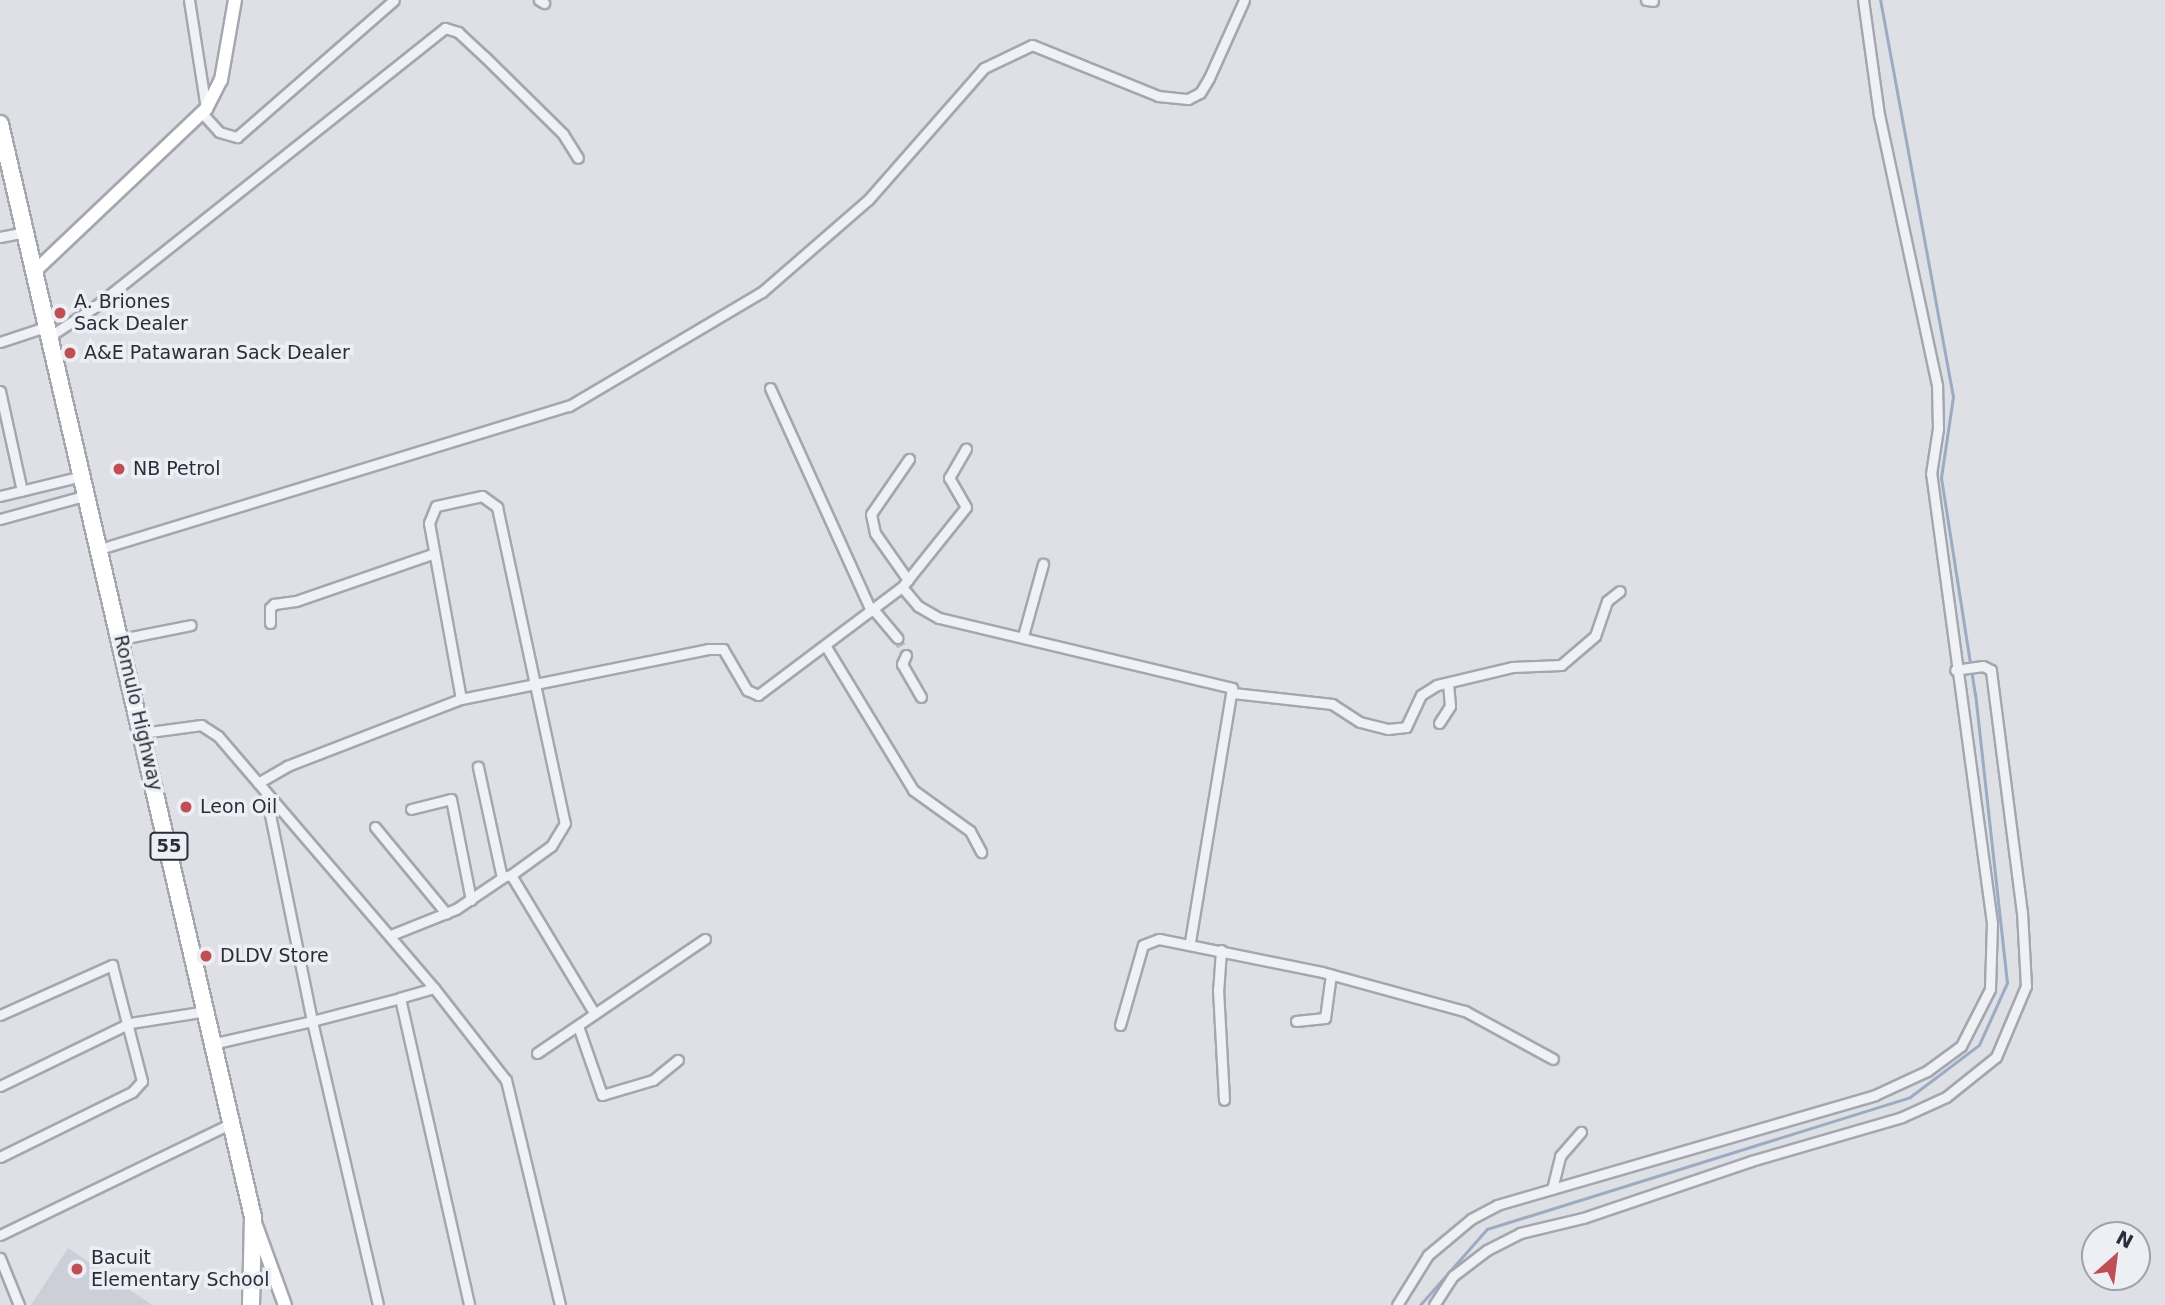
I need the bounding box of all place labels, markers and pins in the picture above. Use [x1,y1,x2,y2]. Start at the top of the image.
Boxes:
place label: A. Briones Sack Dealer [74,291,188,335]
marker: A. Briones Sack Dealer [52,305,68,321]
place label: A&E Patawaran Sack Dealer [84,342,350,364]
marker: A&E Patawaran Sack Dealer [62,345,78,361]
place label: NB Petrol [133,458,221,480]
marker: NB Petrol [111,461,127,477]
place label: Leon Oil [200,796,277,818]
marker: Leon Oil [178,799,194,815]
place label: DLDV Store [220,945,329,967]
marker: DLDV Store [198,948,214,964]
place label: Bacuit Elementary School [91,1247,269,1291]
marker: Bacuit Elementary School [69,1261,85,1277]

